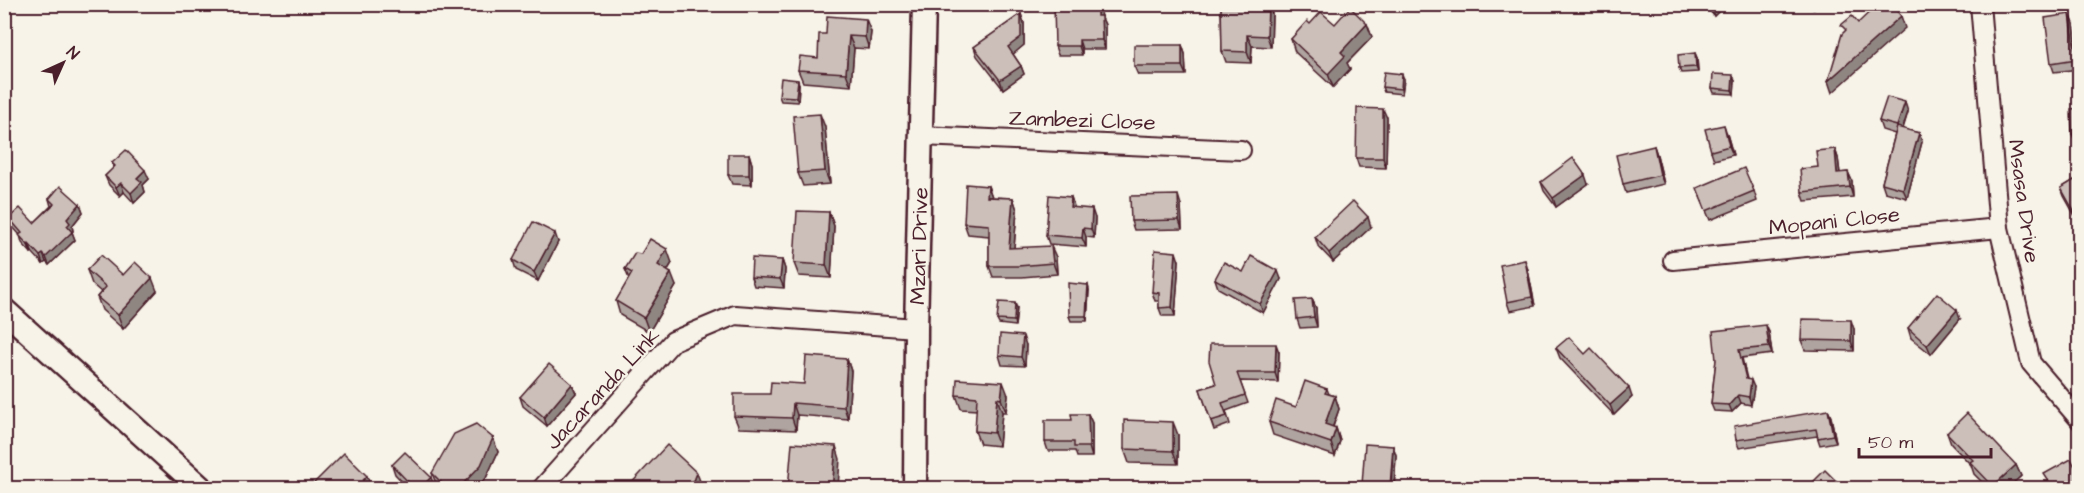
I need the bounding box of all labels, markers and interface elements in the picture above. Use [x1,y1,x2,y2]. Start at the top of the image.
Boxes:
north arrow [33,33,93,93]
text: N [62,42,84,64]
street label: Zambezi Close [1008,102,1156,139]
street label: Msasa Drive [1999,137,2048,265]
street label: Mzari Drive [903,187,936,305]
street label: Mopani Close [1767,199,1901,244]
street label: Jacaranda Link [538,321,668,457]
scale bar [1859,421,1991,459]
text: 50 m [1868,430,1913,455]

